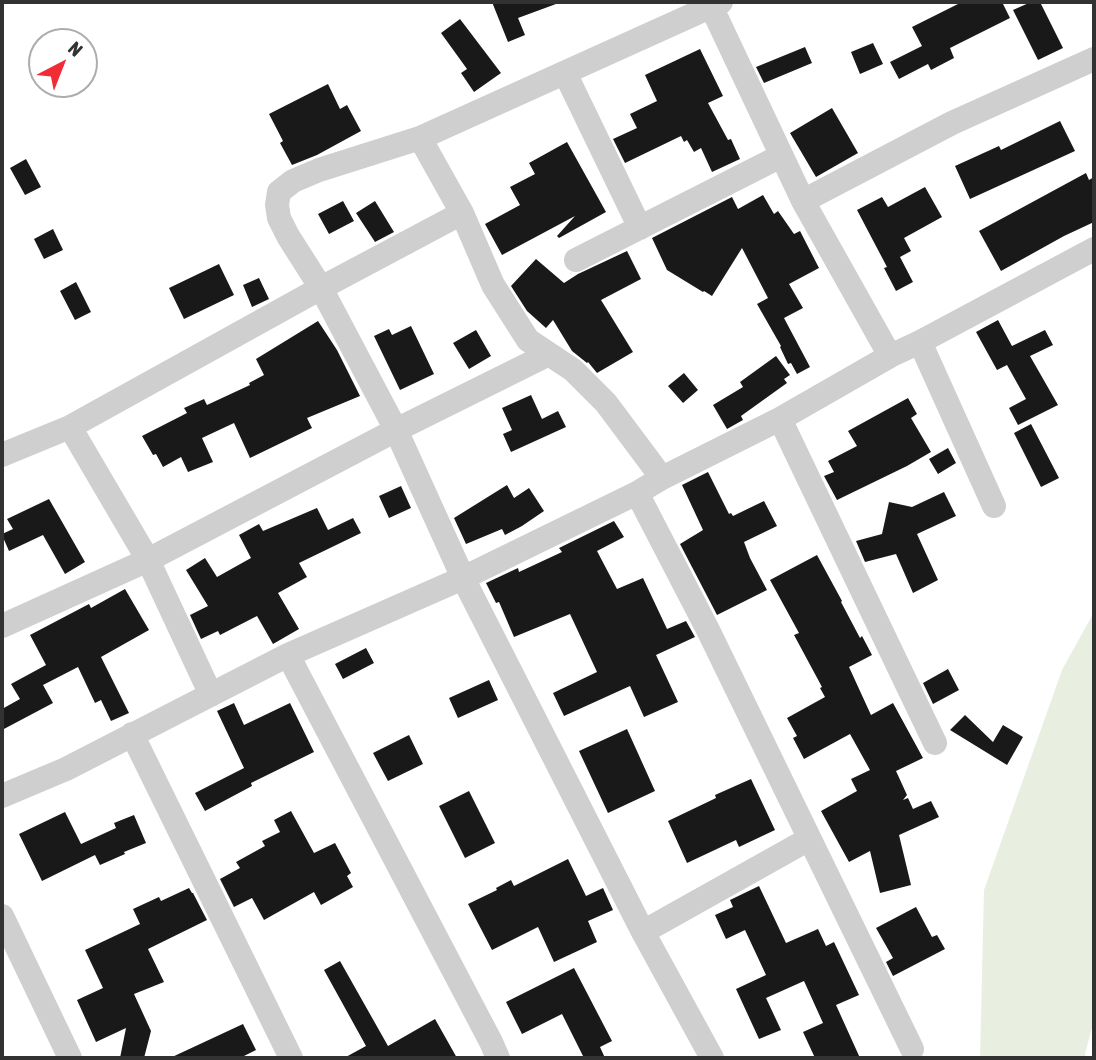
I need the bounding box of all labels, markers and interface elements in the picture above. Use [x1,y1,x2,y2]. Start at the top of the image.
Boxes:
north arrow [28,28,98,98]
text: N [64,37,87,61]

